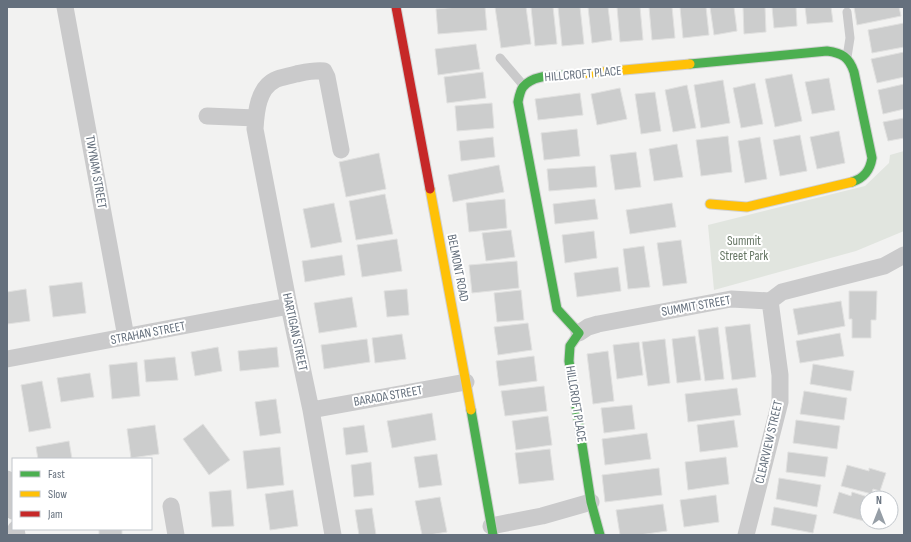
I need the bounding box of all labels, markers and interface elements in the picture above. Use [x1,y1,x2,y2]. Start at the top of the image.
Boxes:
street label: HILLCROFT PLACE [544,63,622,85]
street label: TWYNAM STREET [82,134,110,210]
street label: BELMONT ROAD [444,233,472,303]
park label: Summit Street Park [720,233,768,264]
street label: HARTIGAN STREET [279,291,311,373]
street label: SUMMIT STREET [660,292,732,320]
street label: STRAHAN STREET [109,318,187,348]
street label: HILLCROFT PLACE [562,365,590,443]
street label: BARADA STREET [352,382,424,410]
street label: CLEARVIEW STREET [752,399,786,485]
legend [12,458,152,530]
text: Fast [48,467,65,482]
text: Slow [48,487,67,502]
north arrow [859,490,899,530]
text: N [876,494,882,507]
text: Jam [47,507,63,522]

